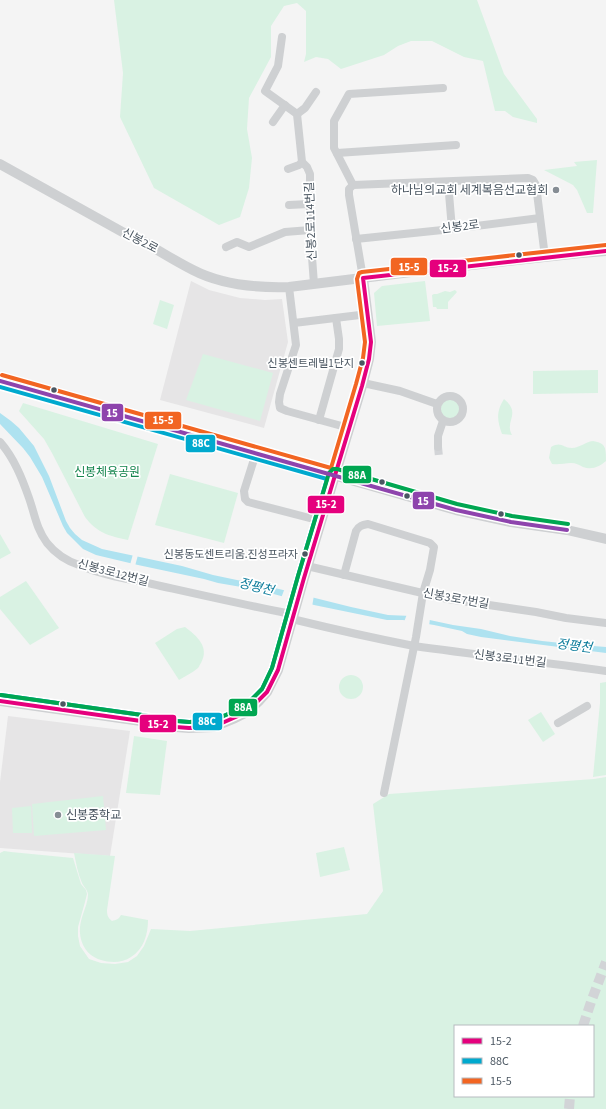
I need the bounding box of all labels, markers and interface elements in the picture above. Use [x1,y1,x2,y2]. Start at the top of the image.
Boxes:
street label: 신봉2로114번길 [301,181,321,261]
place label: 하나님의교회 세계복음선교협회 [391,182,548,199]
marker: 하나님의교회 세계복음선교협회 [551,185,561,195]
street label: 신봉2로 [440,216,480,238]
street label: 신봉2로 [119,224,161,258]
unlabelled marker [514,250,524,260]
line badge: 15-5 [390,257,428,276]
line badge: 15-2 [429,259,467,278]
text: 15-5 [398,260,420,275]
text: 15-2 [437,261,459,276]
place label: 신봉센트레빌1단지 [268,356,354,371]
marker: 신봉센트레빌1단지 [357,358,367,368]
unlabelled marker [49,385,59,395]
line badge: 15 [101,403,124,422]
text: 15 [106,406,118,421]
line badge: 15-5 [144,411,182,430]
text: 15-5 [152,413,174,428]
line badge: 88C [185,434,216,453]
text: 88C [192,436,211,451]
park label: 신봉체육공원 [74,464,140,481]
line badge: 88A [342,465,372,484]
text: 88A [348,468,367,483]
unlabelled marker [377,477,387,487]
unlabelled marker [402,491,412,501]
line badge: 15 [412,491,435,510]
text: 15 [417,494,429,509]
line badge: 15-2 [307,495,345,514]
text: 15-2 [315,497,337,512]
unlabelled marker [496,509,506,519]
place label: 신봉동도센트리움.진성프라자 [164,547,298,562]
marker: 신봉동도센트리움.진성프라자 [300,549,310,559]
street label: 신봉3로12번길 [75,555,151,591]
water label: 정평천 [236,574,277,600]
street label: 신봉3로7번길 [421,585,491,613]
water label: 정평천 [555,635,594,657]
street label: 신봉3로11번길 [473,646,547,672]
line badge: 88A [228,698,258,717]
unlabelled marker [58,699,68,709]
text: 88A [234,700,253,715]
line badge: 88C [192,712,223,731]
line badge: 15-2 [139,714,177,733]
text: 88C [198,714,217,729]
text: 15-2 [147,717,169,732]
place label: 신봉중학교 [66,807,121,824]
marker: 신봉중학교 [53,810,63,820]
legend [454,1025,594,1097]
text: 15-2 [490,1033,512,1050]
text: 88C [490,1053,509,1070]
text: 15-5 [490,1073,512,1090]

